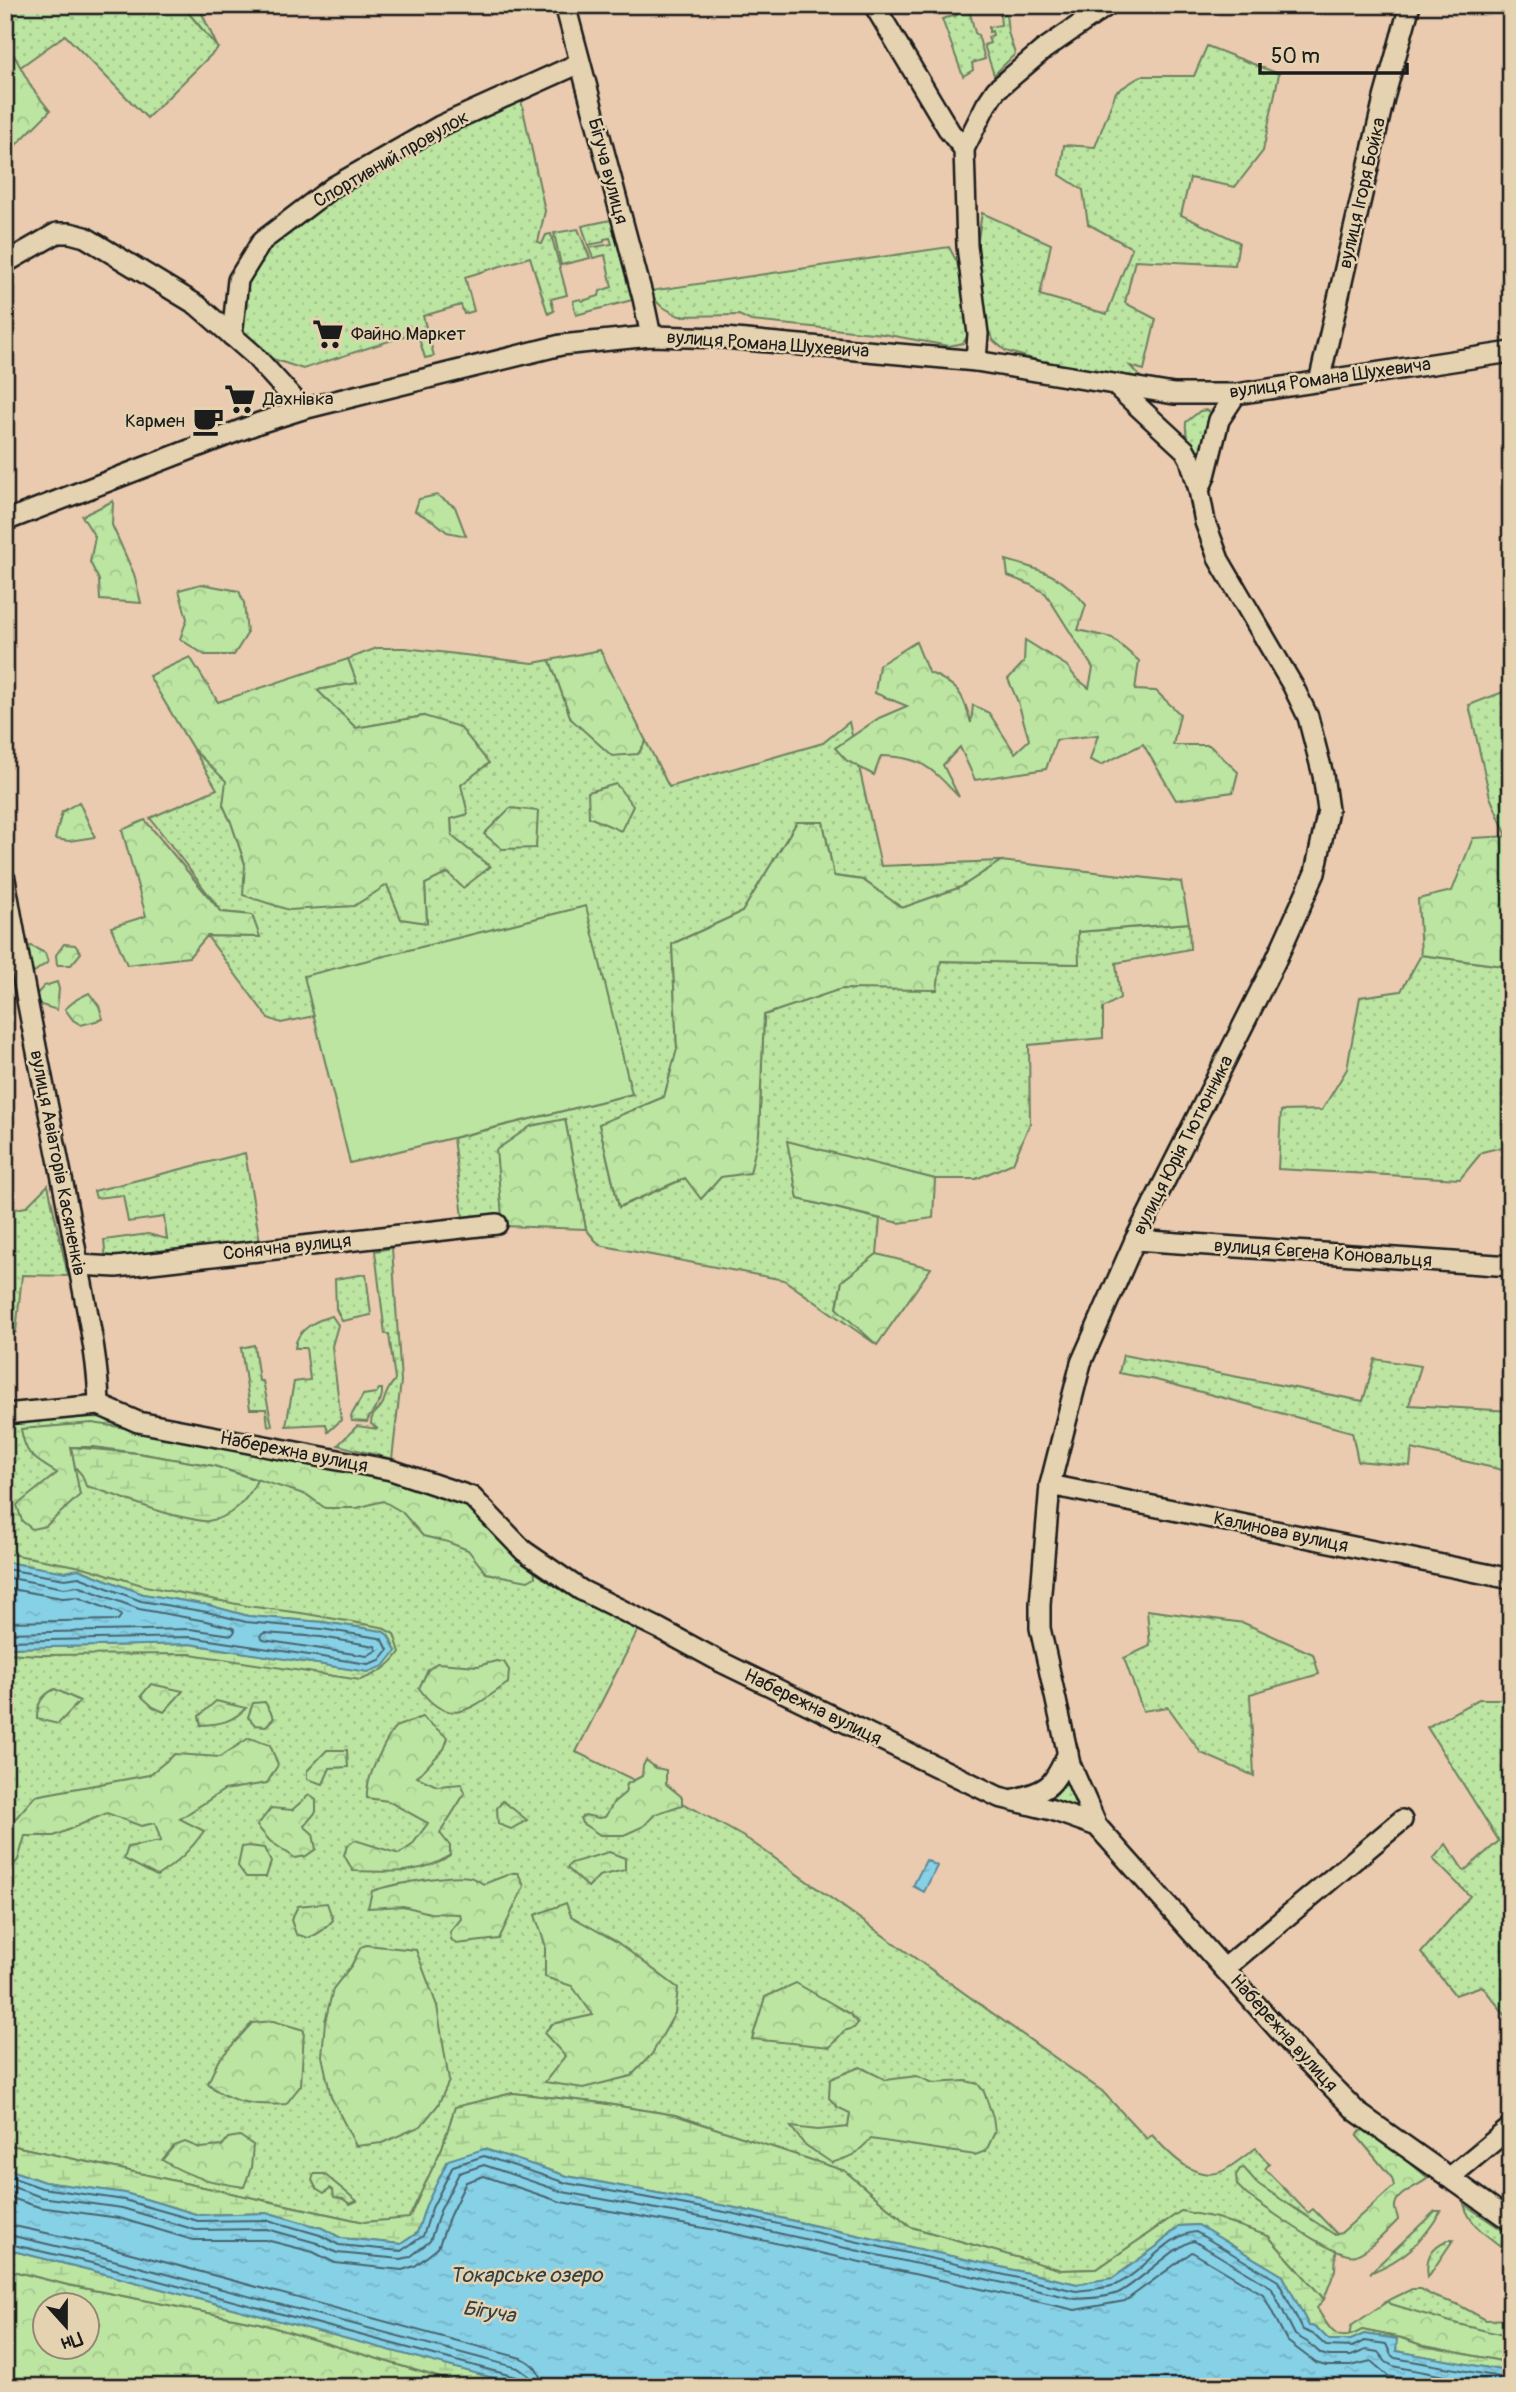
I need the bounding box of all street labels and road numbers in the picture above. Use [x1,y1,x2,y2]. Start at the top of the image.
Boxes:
street label: Спортивний провулок [309,105,473,213]
street label: Бігуча вулиця [582,115,634,227]
street label: вулиця Ігоря Бойка [1333,115,1391,271]
street label: вулиця Романа Шухевича [666,325,870,363]
street label: вулиця Романа Шухевича [1228,352,1432,404]
street label: вулиця Авіаторів Касяненків [24,1048,92,1278]
street label: вулиця Юрія Тютюнника [1127,1051,1239,1239]
street label: Сонячна вулиця [222,1228,353,1266]
street label: вулиця Євгена Коновальця [1213,1233,1433,1273]
street label: Набережна вулиця [218,1426,370,1478]
street label: Калинова вулиця [1212,1506,1351,1558]
street label: Набережна вулиця [740,1663,886,1751]
street label: Набережна вулиця [1225,1969,1343,2097]

